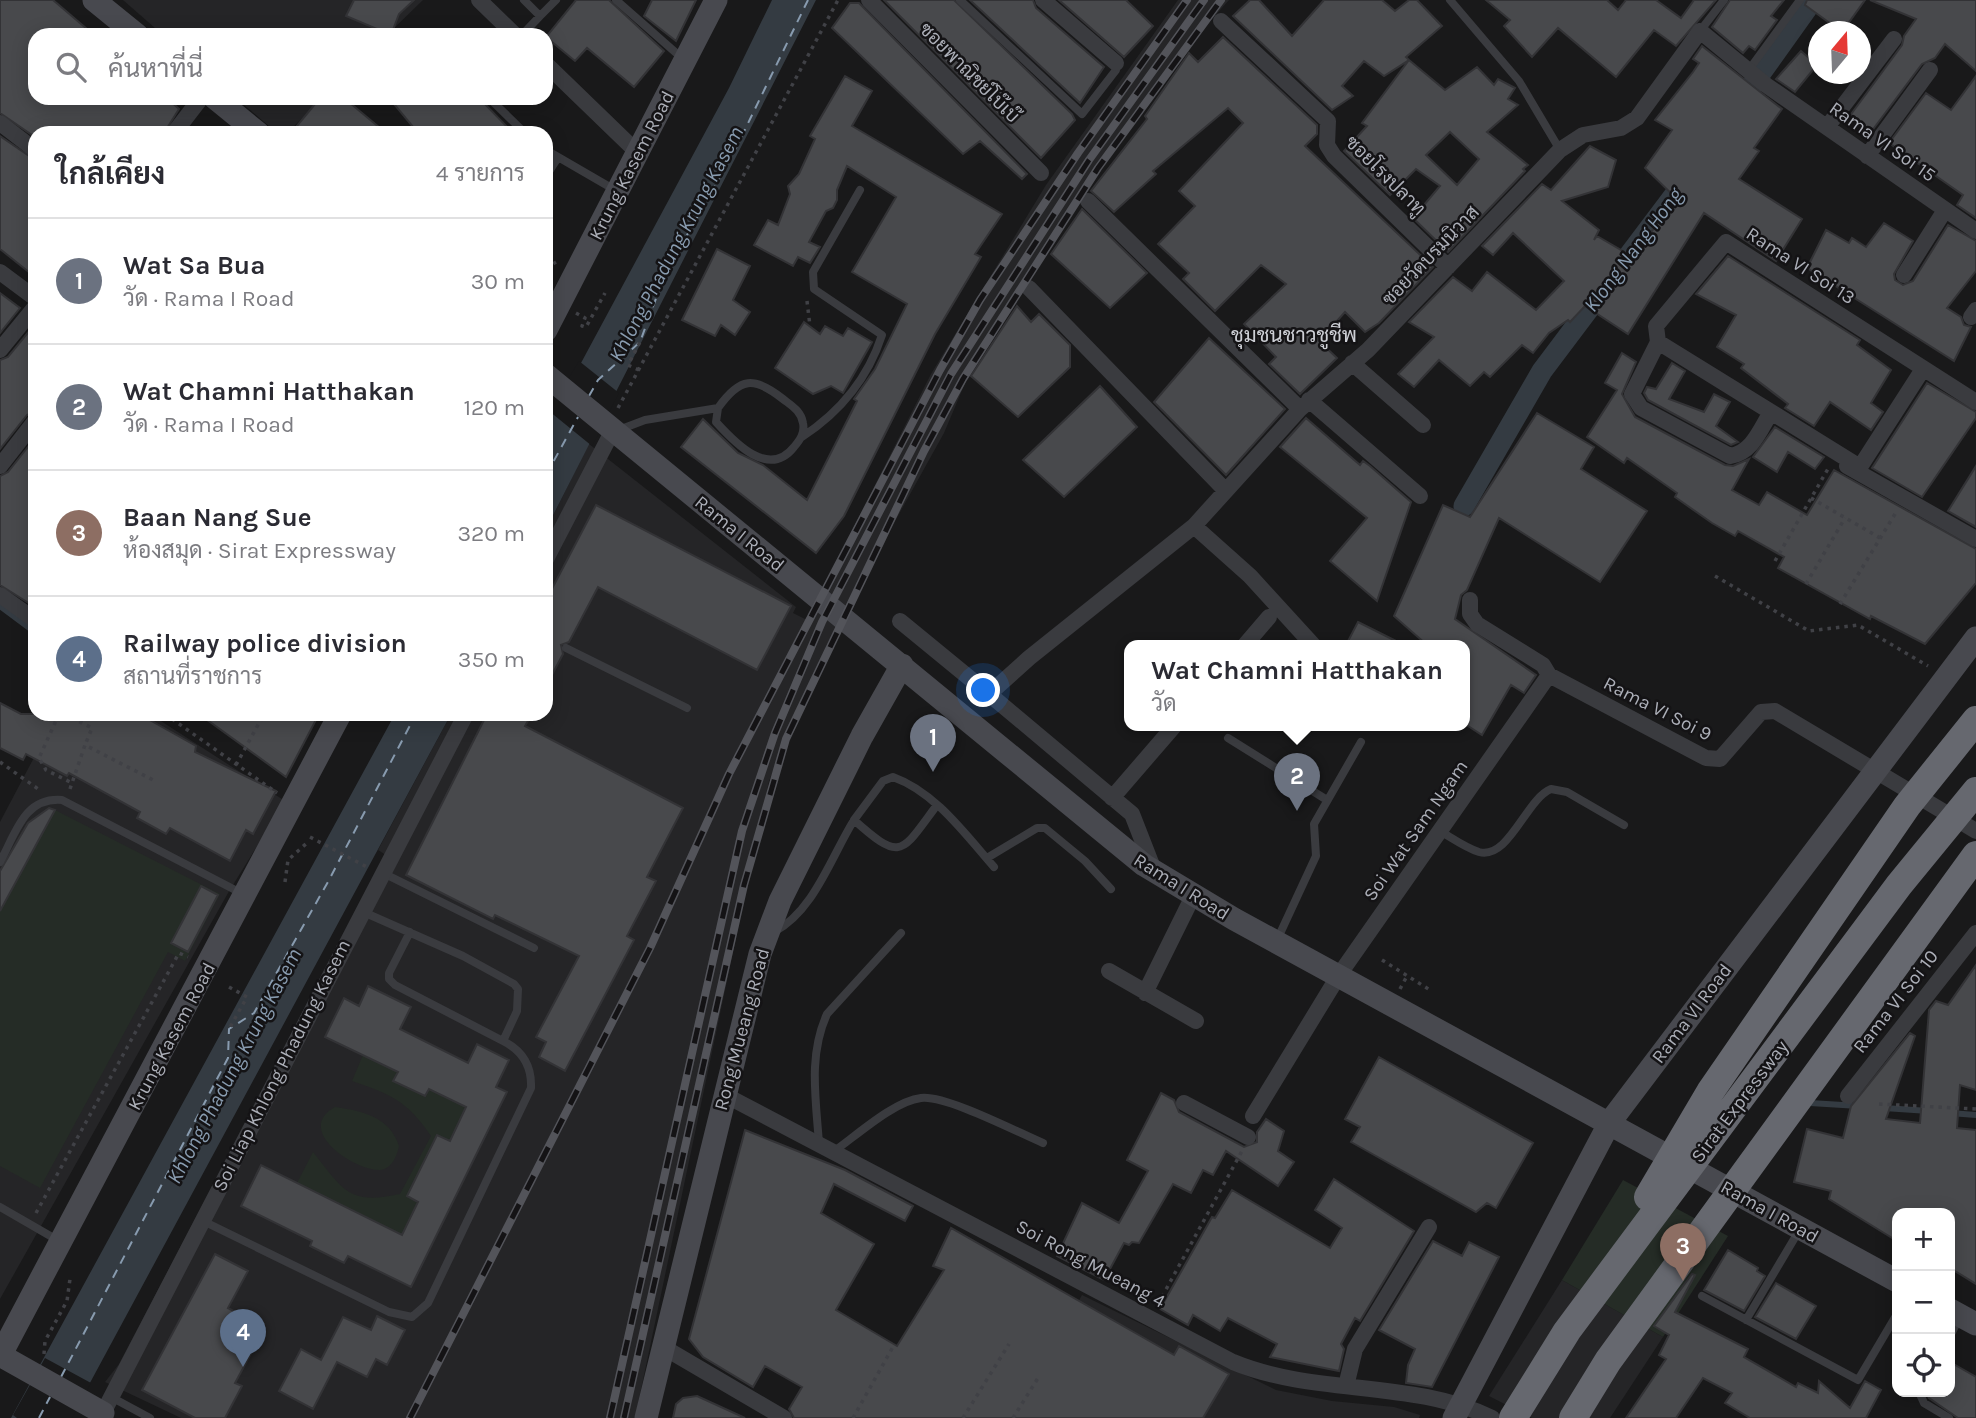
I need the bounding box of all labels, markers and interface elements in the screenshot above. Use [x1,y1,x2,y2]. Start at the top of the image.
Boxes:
street label: ซอยพาณิชย์โบ๊เบ๊ [915,17,1026,128]
north arrow [1808,21,1871,84]
search box [28,28,553,105]
icon: search [52,48,90,86]
text: ค้นหาที่นี่ [108,53,203,84]
street label: Krung Kasem Road [585,87,679,244]
street label: Rama VI Soi 15 [1825,97,1940,187]
water label: Khlong Phadung Krung Kasem [604,122,748,366]
street label: ซอยโรงปลาทู [1339,130,1431,222]
text: ใกล้เคียง [56,156,165,192]
text: 4 รายการ [436,160,525,187]
water label: Klong Nang Hong [1579,182,1688,317]
street label: ซอยวัดบรมนิวาส [1378,201,1484,310]
street label: Rama VI Soi 13 [1742,223,1859,309]
text: Wat Sa Bua [123,250,265,281]
text: 1 [75,268,83,295]
text: 30 m [471,268,525,295]
text: วัด · Rama I Road [123,285,295,312]
district label: ชุมชนชาวชูชีพ [1231,322,1357,350]
text: Wat Chamni Hatthakan [123,376,415,407]
text: 2 [72,394,86,421]
text: 120 m [463,394,525,421]
text: วัด · Rama I Road [123,411,295,438]
street label: Rama I Road [690,491,788,576]
text: Baan Nang Sue [123,502,311,533]
text: 3 [72,520,86,547]
text: 320 m [457,520,525,547]
text: ห้องสมุด · Sirat Expressway [123,537,396,564]
text: Railway police division [123,628,407,659]
popup [1124,640,1470,731]
text: 4 [72,646,86,673]
text: 350 m [458,646,525,673]
text: Wat Chamni Hatthakan [1151,655,1443,686]
text: สถานที่ราชการ [123,663,262,690]
street label: Rama VI Soi 9 [1600,672,1715,746]
your location [966,673,1000,707]
text: วัด [1151,690,1177,717]
pin: 1 [910,714,956,772]
pin: 2 [1274,753,1320,811]
street label: Soi Wat Sam Ngam [1359,756,1473,905]
street label: Rama I Road [1130,849,1233,925]
street label: Soi Liap Khlong Phadung Kasem [209,936,355,1195]
water label: Khlong Phadung Krung Kasem [162,944,306,1188]
street label: Rong Mueang Road [710,946,774,1113]
street label: Rama VI Soi 10 [1849,946,1943,1058]
street label: Krung Kasem Road [124,959,220,1114]
street label: Rama VI Road [1647,959,1736,1068]
street label: Sirat Expressway [1687,1036,1793,1167]
street label: Rama I Road [1717,1176,1822,1248]
map controls [1892,1208,1955,1397]
button: + [1892,1208,1955,1271]
street label: Soi Rong Mueang 4 [1012,1215,1169,1313]
pin: 3 [1660,1223,1706,1281]
button: − [1892,1271,1955,1334]
pin: 4 [220,1309,266,1367]
button: locate [1892,1334,1955,1397]

